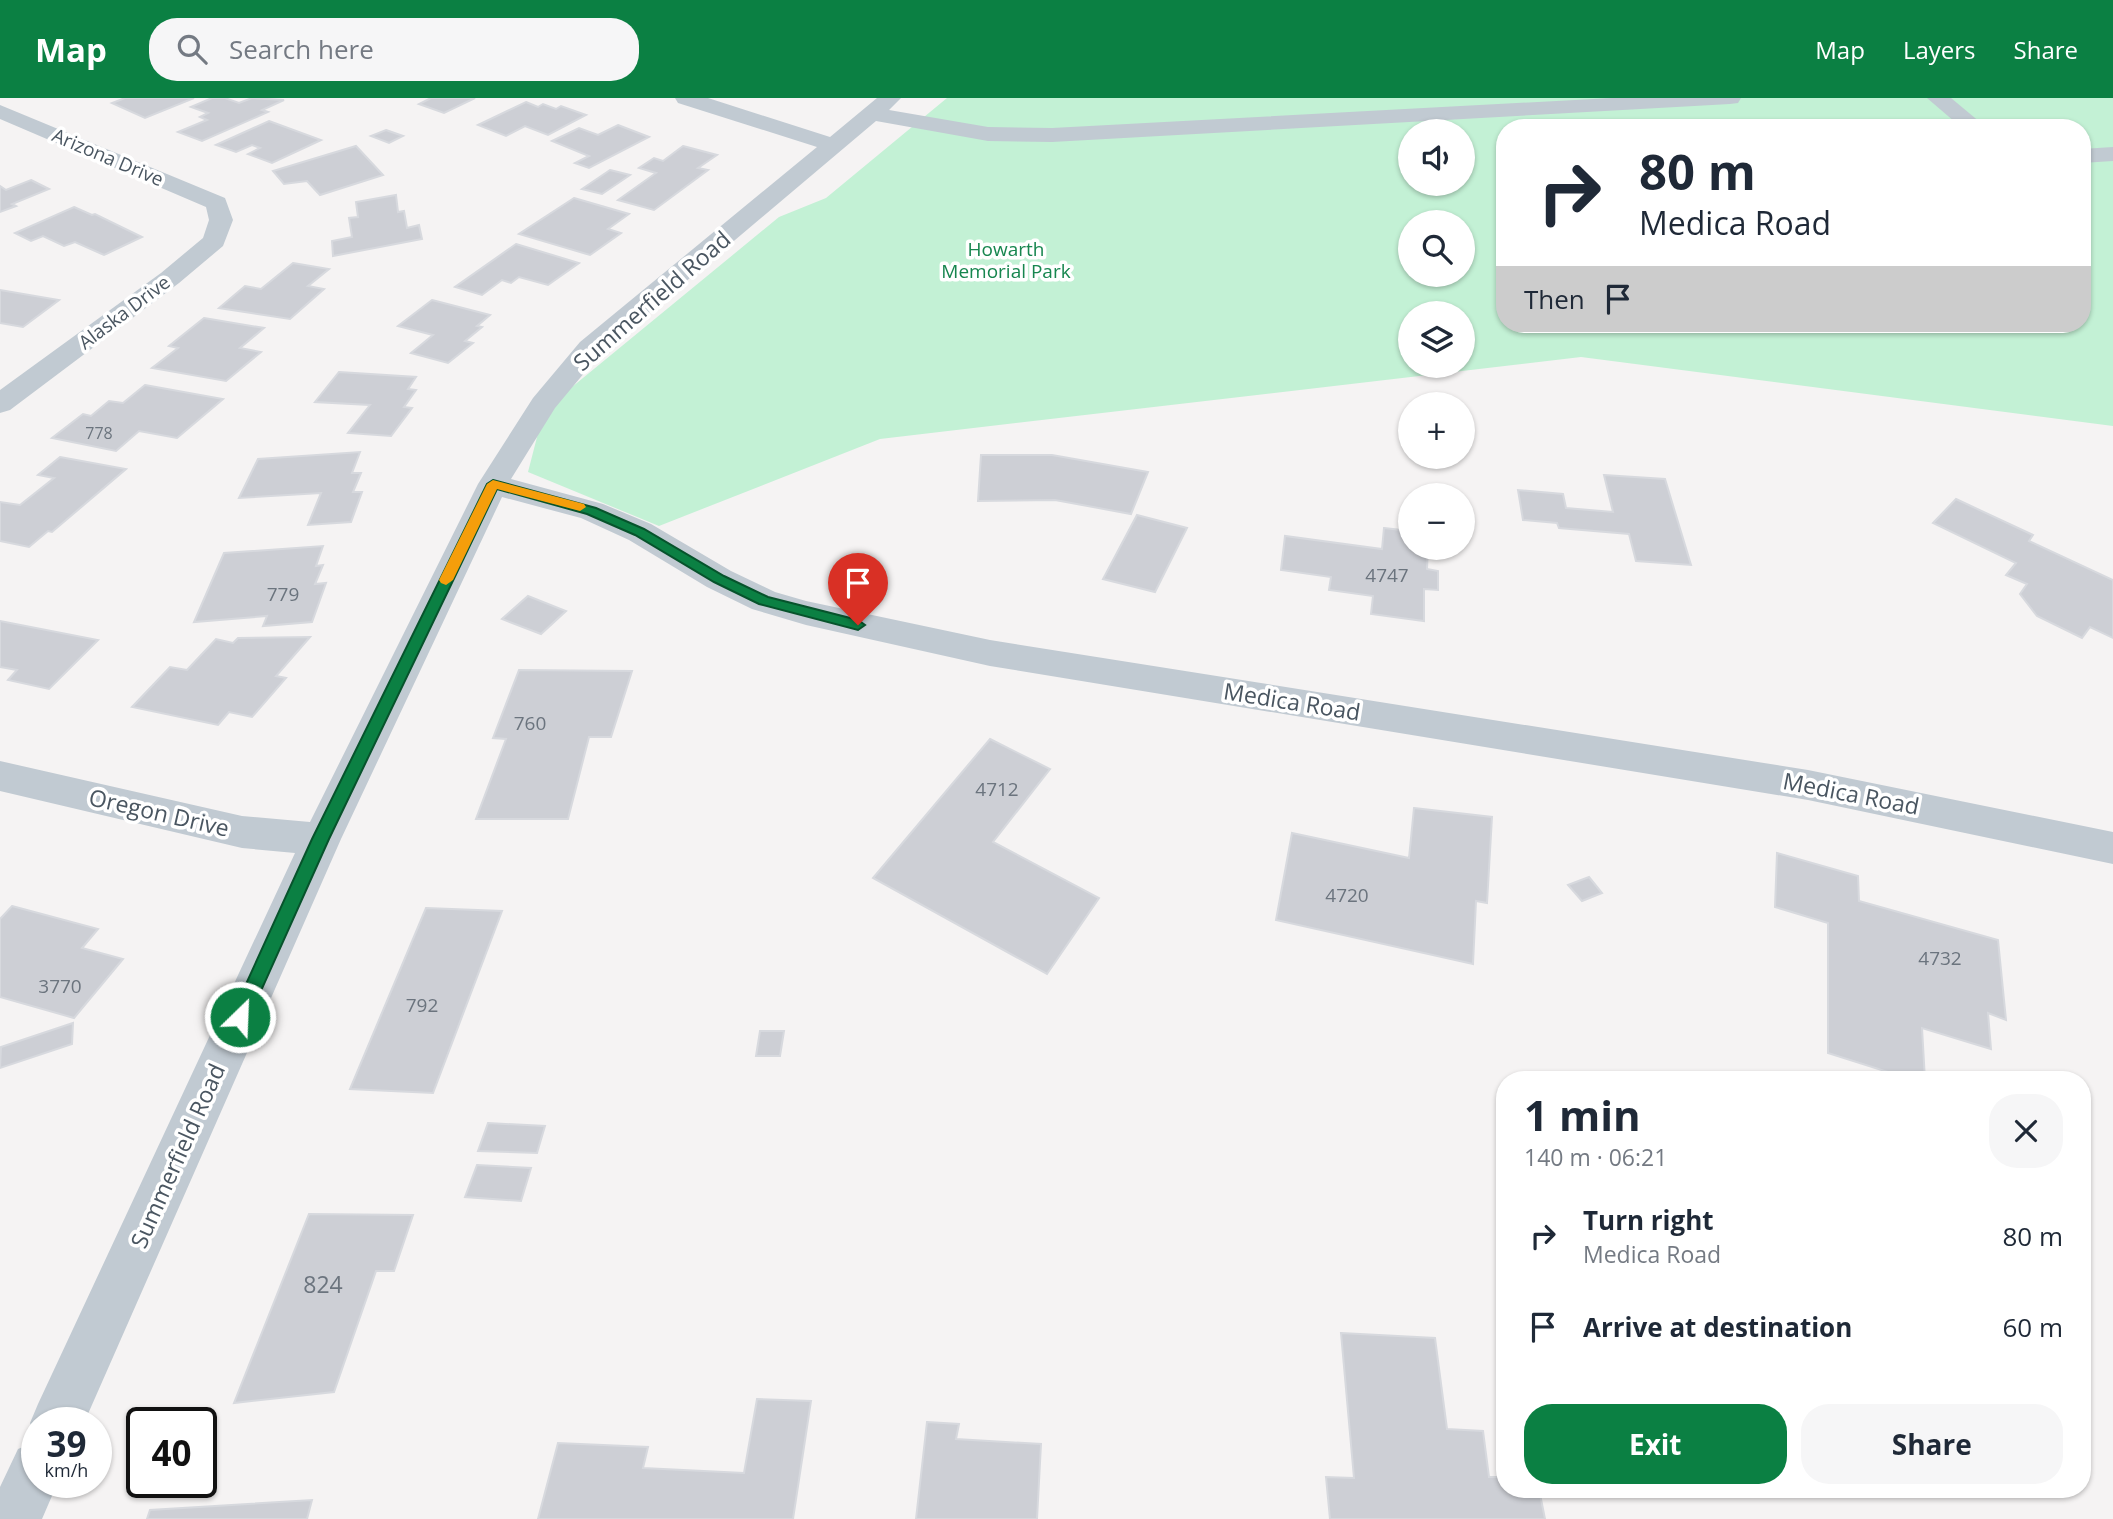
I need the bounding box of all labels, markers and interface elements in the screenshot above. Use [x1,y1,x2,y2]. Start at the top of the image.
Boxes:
search box [149,18,639,81]
text: Map [35,27,107,72]
icon: search [173,30,211,68]
text: Search here [229,31,374,67]
text: Map [1815,33,1865,66]
text: Layers [1903,33,1976,66]
text: Share [2014,33,2078,66]
map controls [1398,119,1475,560]
button: sound [1398,119,1475,196]
street label: Arizona Drive [48,122,168,192]
text: 80 m [1639,138,1756,204]
icon: right [1524,147,1615,238]
text: Medica Road [1639,201,1831,244]
button: search [1398,210,1475,287]
street label: Summerfield Road [566,223,737,378]
park label: Howarth Memorial Park [941,236,1071,284]
street label: Alaska Drive [73,269,175,355]
icon: arrive [1599,280,1637,318]
text: Then [1524,281,1585,317]
button: layers [1398,301,1475,378]
button: + [1398,392,1475,469]
house number: 778 [85,422,113,444]
button: − [1398,483,1475,560]
pin [828,553,888,625]
house number: 4747 [1365,562,1409,588]
icon: arrive [839,564,877,602]
house number: 779 [267,581,299,607]
street label: Medica Road [1221,674,1363,728]
house number: 760 [514,710,546,736]
street label: Medica Road [1780,764,1922,822]
house number: 4712 [975,776,1019,802]
street label: Oregon Drive [86,780,232,844]
house number: 4720 [1325,882,1369,908]
house number: 4732 [1918,945,1962,971]
house number: 3770 [38,973,82,999]
position arrow [203,980,277,1054]
house number: 792 [406,992,438,1018]
street label: Summerfield Road [122,1058,232,1253]
text: 1 min [1524,1086,1641,1143]
button: close [1989,1094,2063,1168]
text: 140 m · 06:21 [1524,1141,1667,1173]
text: Turn right [1583,1202,1714,1238]
icon: right [1524,1217,1562,1255]
text: 80 m [2002,1218,2063,1254]
text: Medica Road [1583,1238,1721,1270]
house number: 824 [303,1268,343,1300]
icon: arrive [1524,1308,1562,1346]
text: Arrive at destination [1583,1309,1852,1345]
text: 60 m [2002,1309,2063,1345]
button: Exit [1524,1404,1787,1484]
button: Share [1801,1404,2063,1484]
speed limit sign: 40 [126,1407,217,1498]
text: 39 [46,1420,87,1467]
text: km/h [45,1458,88,1482]

